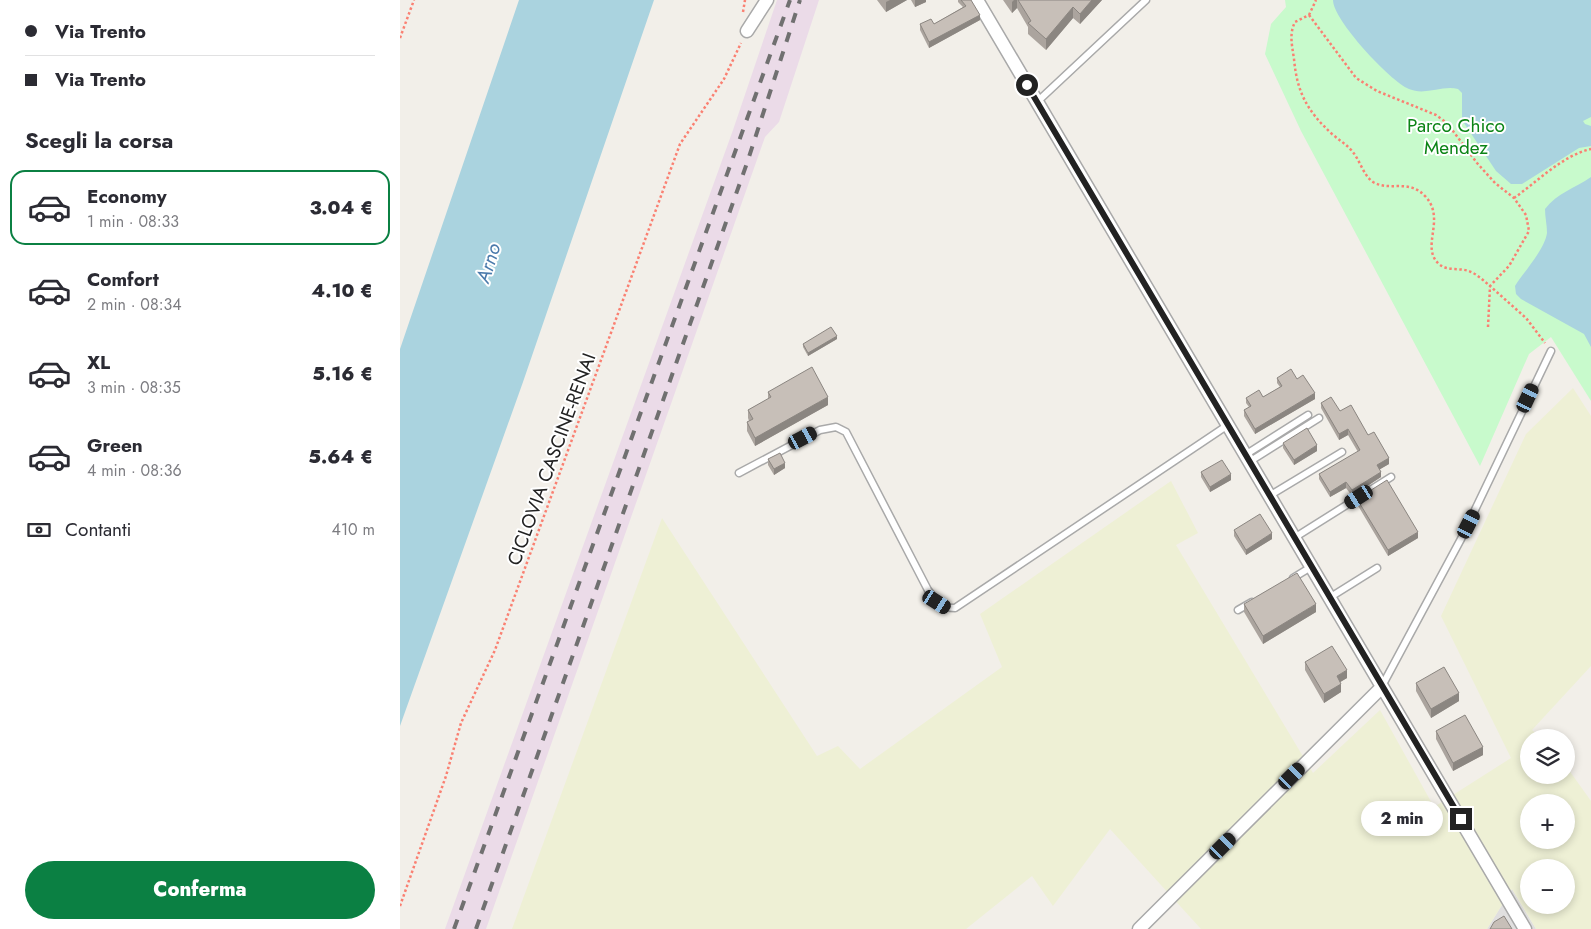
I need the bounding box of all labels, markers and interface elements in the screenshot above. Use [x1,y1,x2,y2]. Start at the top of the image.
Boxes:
text: Via Trento [55,18,146,45]
text: Via Trento [55,66,146,93]
route start [1016,74,1038,96]
park label: Parco Chico Mendez [1407,112,1505,161]
text: Scegli la corsa [25,124,173,156]
text: Economy [87,183,167,210]
icon: car [27,185,72,230]
text: 3.04 € [309,194,373,221]
text: 1 min · 08:33 [87,210,179,233]
water label: Arno [468,239,509,288]
text: Comfort [87,266,159,293]
icon: car [27,268,72,313]
text: 4.10 € [311,277,373,304]
text: 2 min · 08:34 [87,293,182,316]
text: XL [87,349,110,376]
street label: CICLOVIA CASCINE-RENAI [500,349,602,569]
icon: car [27,351,72,396]
text: 5.16 € [312,360,373,387]
text: 3 min · 08:35 [87,376,181,399]
car [1514,381,1541,415]
car [786,424,819,452]
text: Green [87,432,143,459]
icon: car [27,434,72,479]
text: 5.64 € [308,443,373,470]
text: 4 min · 08:36 [87,459,182,482]
car [1342,483,1375,511]
car [1455,507,1482,541]
icon: cash [25,516,53,544]
text: Contanti [65,516,132,543]
text: 410 m [332,518,375,541]
car [920,588,953,616]
map controls [1520,729,1575,914]
button: layers [1520,729,1575,784]
car [1276,760,1307,792]
button: + [1520,794,1575,849]
callout: 2 min [1361,802,1444,836]
text: 2 min [1381,807,1423,830]
route end [1450,808,1472,830]
car [1207,830,1238,862]
button: − [1520,859,1575,914]
button: Conferma [25,861,375,919]

